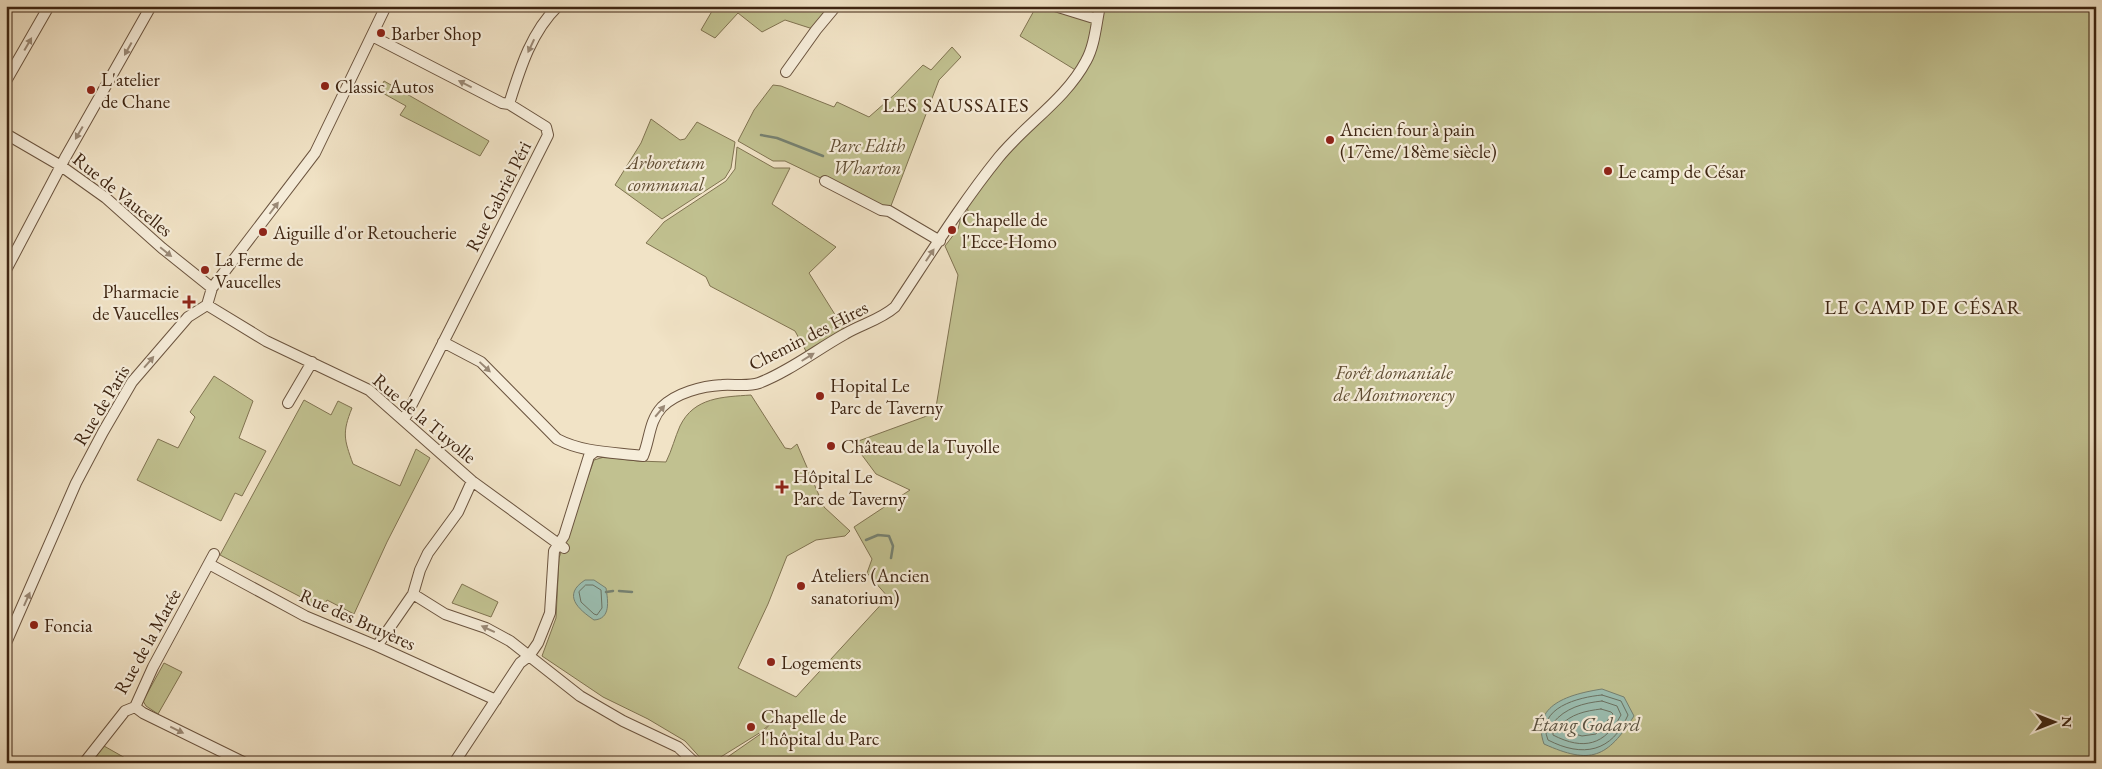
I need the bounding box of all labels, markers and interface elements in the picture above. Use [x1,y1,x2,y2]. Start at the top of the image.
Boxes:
place label: Barber Shop [391,21,481,46]
marker: Barber Shop [375,27,387,39]
one-way arrow [24,38,33,51]
one-way arrow [526,39,534,53]
one-way arrow [124,41,132,56]
place label: L'atelier de Chane [101,67,170,114]
place label: Classic Autos [335,74,434,99]
marker: Classic Autos [319,80,331,92]
one-way arrow [457,80,472,88]
marker: L'atelier de Chane [85,84,97,96]
district label: LES SAUSSAIES [883,92,1029,118]
place label: Ancien four à pain (17ème/18ème siècle) [1339,117,1497,164]
one-way arrow [75,126,84,139]
park label: Parc Edith Wharton [829,133,905,180]
marker: Ancien four à pain (17ème/18ème siècle) [1324,134,1336,146]
street label: Rue Gabriel Péri [460,136,537,256]
street label: Rue de Vaucelles [68,146,178,242]
park label: Arboretum communal [625,150,705,197]
place label: Le camp de César [1618,159,1746,184]
marker: Le camp de César [1602,165,1614,177]
one-way arrow [269,201,279,215]
place label: Chapelle de l'Ecce-Homo [962,207,1057,254]
place label: Aiguille d'or Retoucherie [272,220,457,245]
marker: Chapelle de l'Ecce-Homo [946,224,958,236]
marker: Aiguille d'or Retoucherie [257,226,269,238]
one-way arrow [160,246,173,257]
place label: La Ferme de Vaucelles [215,247,303,294]
one-way arrow [925,249,935,262]
marker: La Ferme de Vaucelles [199,264,211,276]
place label: Pharmacie de Vaucelles [92,279,179,326]
district label: LE CAMP DE CÉSAR [1824,294,2022,320]
street label: Chemin des Hires [744,295,872,376]
marker: Pharmacie de Vaucelles [183,296,195,308]
one-way arrow [802,352,815,361]
one-way arrow [143,357,155,369]
street label: Rue de Paris [68,360,135,450]
park label: Forêt domaniale de Montmorency [1333,360,1455,407]
one-way arrow [478,361,490,373]
street label: Rue de la Tuyolle [368,368,482,469]
place label: Hopital Le Parc de Taverny [830,373,944,420]
marker: Hopital Le Parc de Taverny [814,390,826,402]
one-way arrow [654,405,665,418]
place label: Château de la Tuyolle [841,434,1000,459]
marker: Château de la Tuyolle [825,440,837,452]
place label: Hôpital Le Parc de Taverny [793,464,907,511]
marker: Hôpital Le Parc de Taverny [775,480,789,494]
place label: Ateliers (Ancien sanatorium) [810,563,929,610]
marker: Ateliers (Ancien sanatorium) [795,580,807,592]
street label: Rue des Bruyères [296,583,420,656]
street label: Rue de la Marée [108,584,187,698]
one-way arrow [23,592,31,606]
place label: Foncia [44,613,93,638]
marker: Foncia [28,619,40,631]
one-way arrow [481,625,495,633]
place label: Logements [781,650,862,675]
marker: Logements [765,656,777,668]
north arrow [2030,696,2080,746]
place label: Chapelle de l'hôpital du Parc [761,704,880,751]
water label: Étang Godard [1531,711,1641,737]
text: N [2058,716,2076,728]
marker: Chapelle de l'hôpital du Parc [745,721,757,733]
one-way arrow [170,726,185,734]

